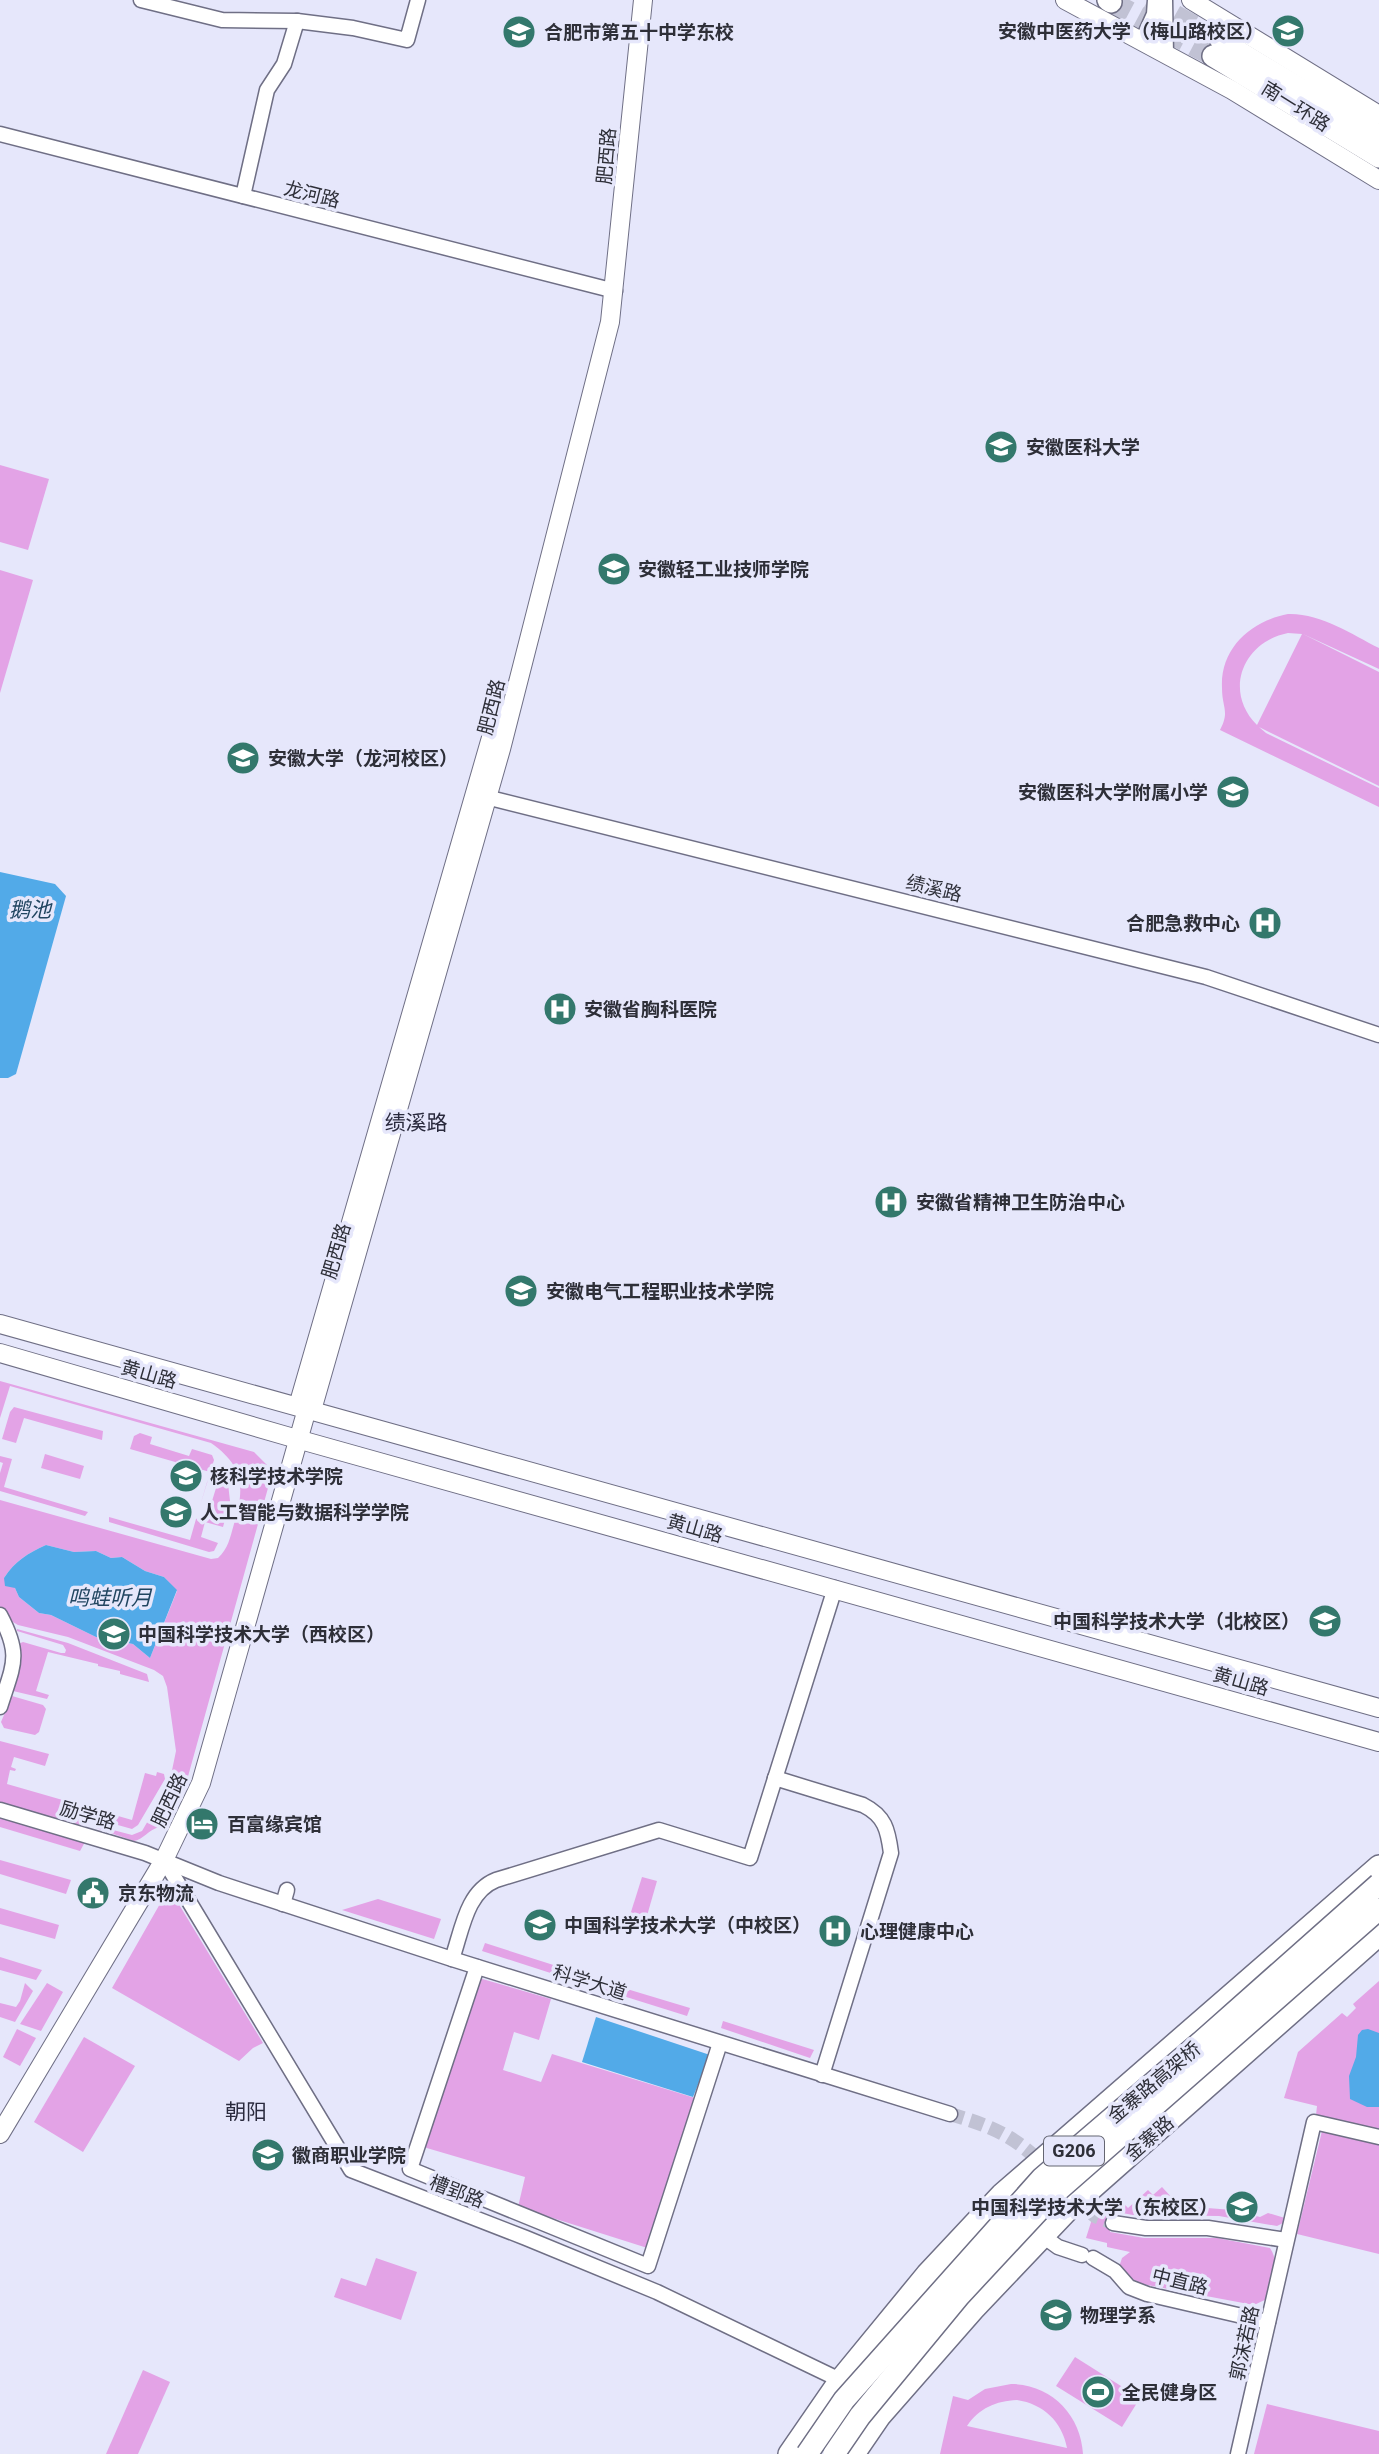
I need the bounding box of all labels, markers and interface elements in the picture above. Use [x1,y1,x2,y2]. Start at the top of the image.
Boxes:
school or university icon: 安徽中医药大学（梅山路校区） [1269,12,1307,50]
school or university icon: 合肥市第五十中学东校 [500,13,538,51]
place label: 安徽中医药大学（梅山路校区） [998,20,1264,43]
place label: 合肥市第五十中学东校 [544,21,734,44]
street label: 南一环路 [1257,77,1334,136]
street label: 肥西路 [593,127,620,185]
street label: 龙河路 [281,176,342,213]
school or university icon: 安徽医科大学 [982,428,1020,466]
place label: 安徽医科大学 [1026,436,1140,459]
school or university icon: 安徽轻工业技师学院 [595,550,633,588]
place label: 安徽轻工业技师学院 [638,558,809,581]
street label: 肥西路 [473,677,510,738]
school or university icon: 安徽大学（龙河校区） [224,739,262,777]
place label: 安徽大学（龙河校区） [268,747,458,770]
school or university icon: 安徽医科大学附属小学 [1214,773,1252,811]
place label: 安徽医科大学附属小学 [1018,781,1208,804]
street label: 绩溪路 [903,870,964,907]
water label: 鹅池 [9,898,53,922]
hospital icon: 合肥急救中心 [1246,904,1284,942]
place label: 合肥急救中心 [1126,912,1240,935]
hospital icon: 安徽省胸科医院 [541,990,579,1028]
place label: 安徽省胸科医院 [584,998,717,1021]
district label: 绩溪路 [385,1111,448,1135]
hospital icon: 安徽省精神卫生防治中心 [872,1183,910,1221]
place label: 安徽省精神卫生防治中心 [916,1191,1125,1214]
street label: 肥西路 [318,1221,355,1282]
school or university icon: 安徽电气工程职业技术学院 [502,1272,540,1310]
place label: 安徽电气工程职业技术学院 [546,1280,774,1303]
street label: 黄山路 [118,1356,179,1393]
school or university icon: 核科学技术学院 [167,1457,205,1495]
place label: 核科学技术学院 [210,1465,343,1488]
school or university icon: 人工智能与数据科学学院 [157,1493,195,1531]
place label: 人工智能与数据科学学院 [200,1501,409,1524]
street label: 黄山路 [664,1510,725,1547]
water label: 鸣蛙听月 [68,1586,153,1610]
school or university icon: 中国科学技术大学（北校区） [1306,1602,1344,1640]
place label: 中国科学技术大学（北校区） [1053,1610,1300,1633]
school or university icon: 中国科学技术大学（西校区） [95,1615,133,1653]
place label: 中国科学技术大学（西校区） [138,1623,385,1646]
street label: 黄山路 [1210,1663,1271,1700]
street label: 肥西路 [147,1770,192,1831]
street label: 励学路 [57,1797,118,1834]
hotel icon: 百富缘宾馆 [183,1805,221,1843]
place label: 百富缘宾馆 [227,1813,322,1836]
public building icon: 京东物流 [74,1874,112,1912]
place label: 京东物流 [118,1882,194,1905]
school or university icon: 中国科学技术大学（中校区） [521,1906,559,1944]
hospital icon: 心理健康中心 [816,1912,854,1950]
place label: 中国科学技术大学（中校区） [564,1914,811,1937]
place label: 心理健康中心 [860,1920,974,1943]
street label: 科学大道 [550,1960,630,2005]
street label: 金寨路高架桥 [1103,2037,1205,2128]
district label: 朝阳 [225,2100,267,2124]
street label: 金寨路 [1120,2111,1178,2166]
school or university icon: 徽商职业学院 [249,2136,287,2174]
road number: G206 [1044,2136,1104,2166]
place label: 徽商职业学院 [292,2144,406,2167]
street label: 槽郢路 [426,2171,488,2212]
school or university icon: 中国科学技术大学（东校区） [1223,2188,1261,2226]
place label: 中国科学技术大学（东校区） [971,2196,1218,2219]
street label: 中直路 [1149,2263,1210,2300]
school or university icon: 物理学系 [1037,2296,1075,2334]
place label: 物理学系 [1080,2304,1156,2327]
street label: 郭沫若路 [1225,2304,1264,2383]
sports icon: 全民健身区 [1079,2373,1117,2411]
place label: 全民健身区 [1122,2381,1217,2404]

